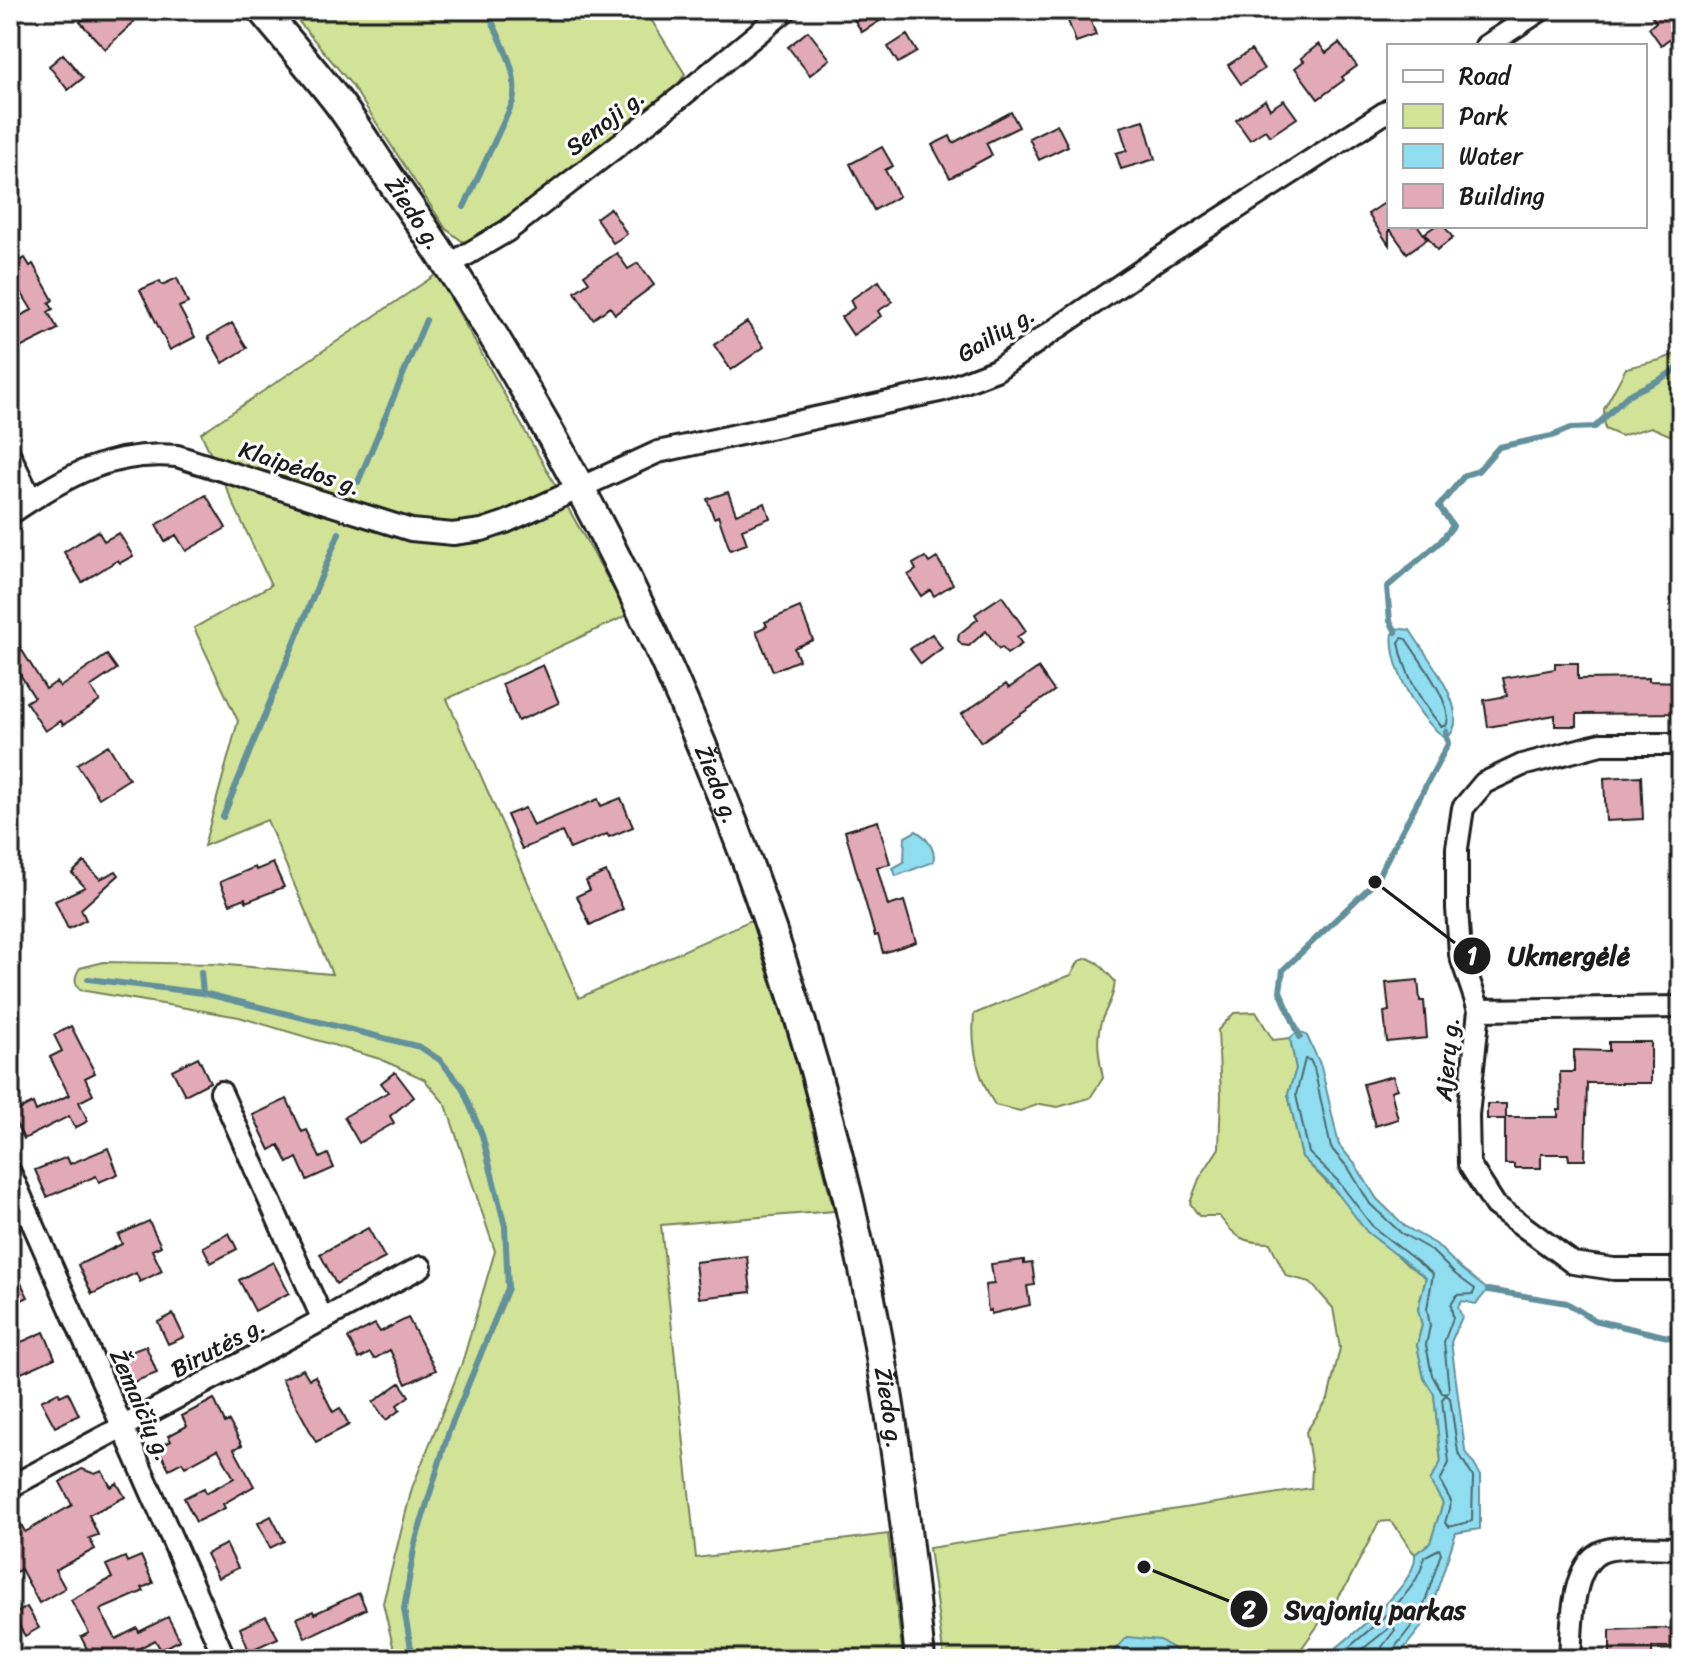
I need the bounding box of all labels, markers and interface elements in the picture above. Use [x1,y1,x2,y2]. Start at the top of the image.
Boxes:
legend [1387,44,1647,228]
text: Road [1459,55,1513,97]
street label: Senoji g. [556,77,654,167]
text: Park [1459,95,1508,137]
text: Water [1459,135,1524,177]
street label: Žiedo g. [373,168,454,259]
text: Building [1459,175,1545,217]
street label: Gailių g. [949,294,1043,374]
street label: Klaipėdos g. [233,429,367,507]
street label: Žiedo g. [682,738,752,830]
callout: Ukmergėlė [1452,931,1646,981]
text: Ukmergėlė [1508,933,1631,979]
text: 1 [1467,935,1477,977]
street label: Ajerų g. [1422,1015,1472,1104]
street label: Birutės g. [163,1304,273,1390]
street label: Žemaičių g. [97,1342,185,1468]
street label: Žiedo g. [862,1364,916,1451]
callout: Svajonių parkas [1229,1584,1482,1634]
text: Svajonių parkas [1283,1587,1467,1633]
text: 2 [1241,1589,1256,1631]

